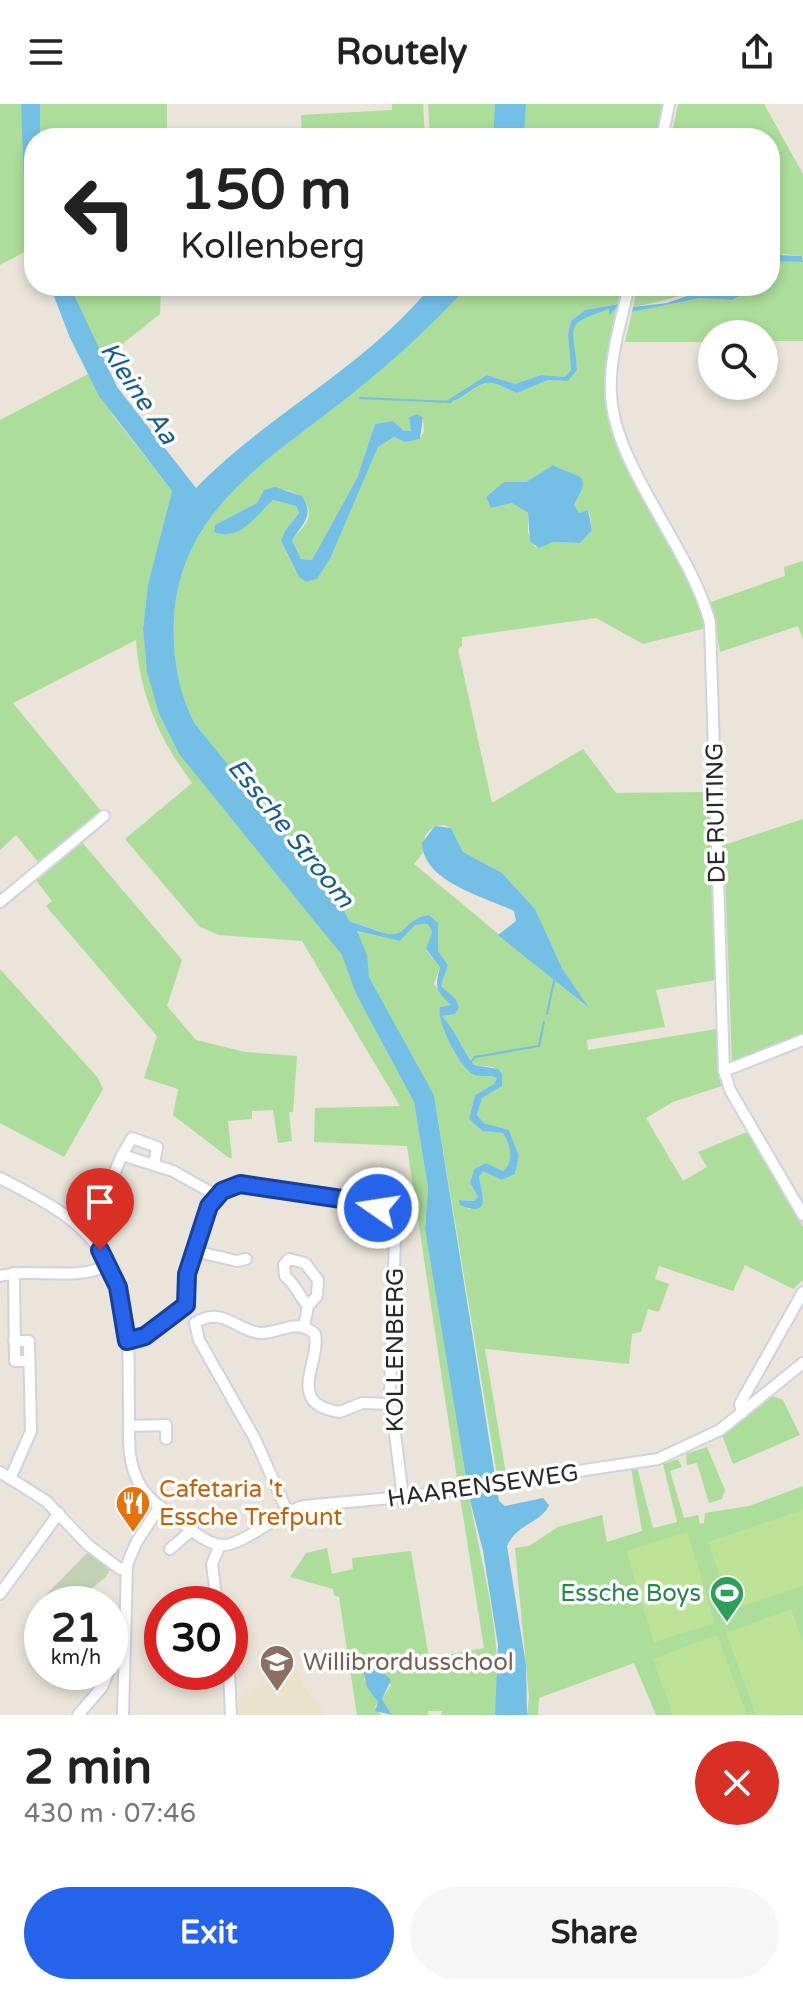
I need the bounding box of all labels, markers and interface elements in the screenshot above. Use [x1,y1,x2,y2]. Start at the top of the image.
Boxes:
icon: menu [24,30,68,74]
icon: share [735,30,779,74]
text: Routely [336,31,467,74]
text: 150 m [180,157,351,224]
icon: left [48,160,152,264]
text: Kollenberg [180,225,365,268]
map controls [698,320,778,400]
button: search [698,320,778,400]
water label: Kleine Aa [94,336,185,451]
street label: DE RUITING [700,742,732,884]
water label: Essche Stroom [221,752,361,915]
position arrow [336,1166,420,1250]
pin [66,1168,134,1250]
icon: arrive [78,1180,122,1224]
street label: KOLLENBERG [381,1268,410,1432]
street label: HAARENSEWEG [386,1458,580,1514]
place label: Cafetaria 't Essche Trefpunt [159,1475,342,1532]
restaurant icon: Cafetaria 't Essche Trefpunt [114,1484,152,1534]
sports icon: Essche Boys [708,1574,746,1624]
place label: Essche Boys [560,1579,701,1608]
speed limit sign: 30 [144,1586,248,1690]
text: 21 [51,1604,101,1652]
school or university icon: Willibrordusschool [258,1643,296,1693]
text: km/h [51,1646,101,1670]
place label: Willibrordusschool [303,1648,514,1677]
text: 2 min [24,1739,152,1797]
button: close [695,1741,779,1825]
text: 430 m · 07:46 [24,1798,196,1829]
button: Exit [24,1887,394,1979]
button: Share [410,1887,779,1979]

